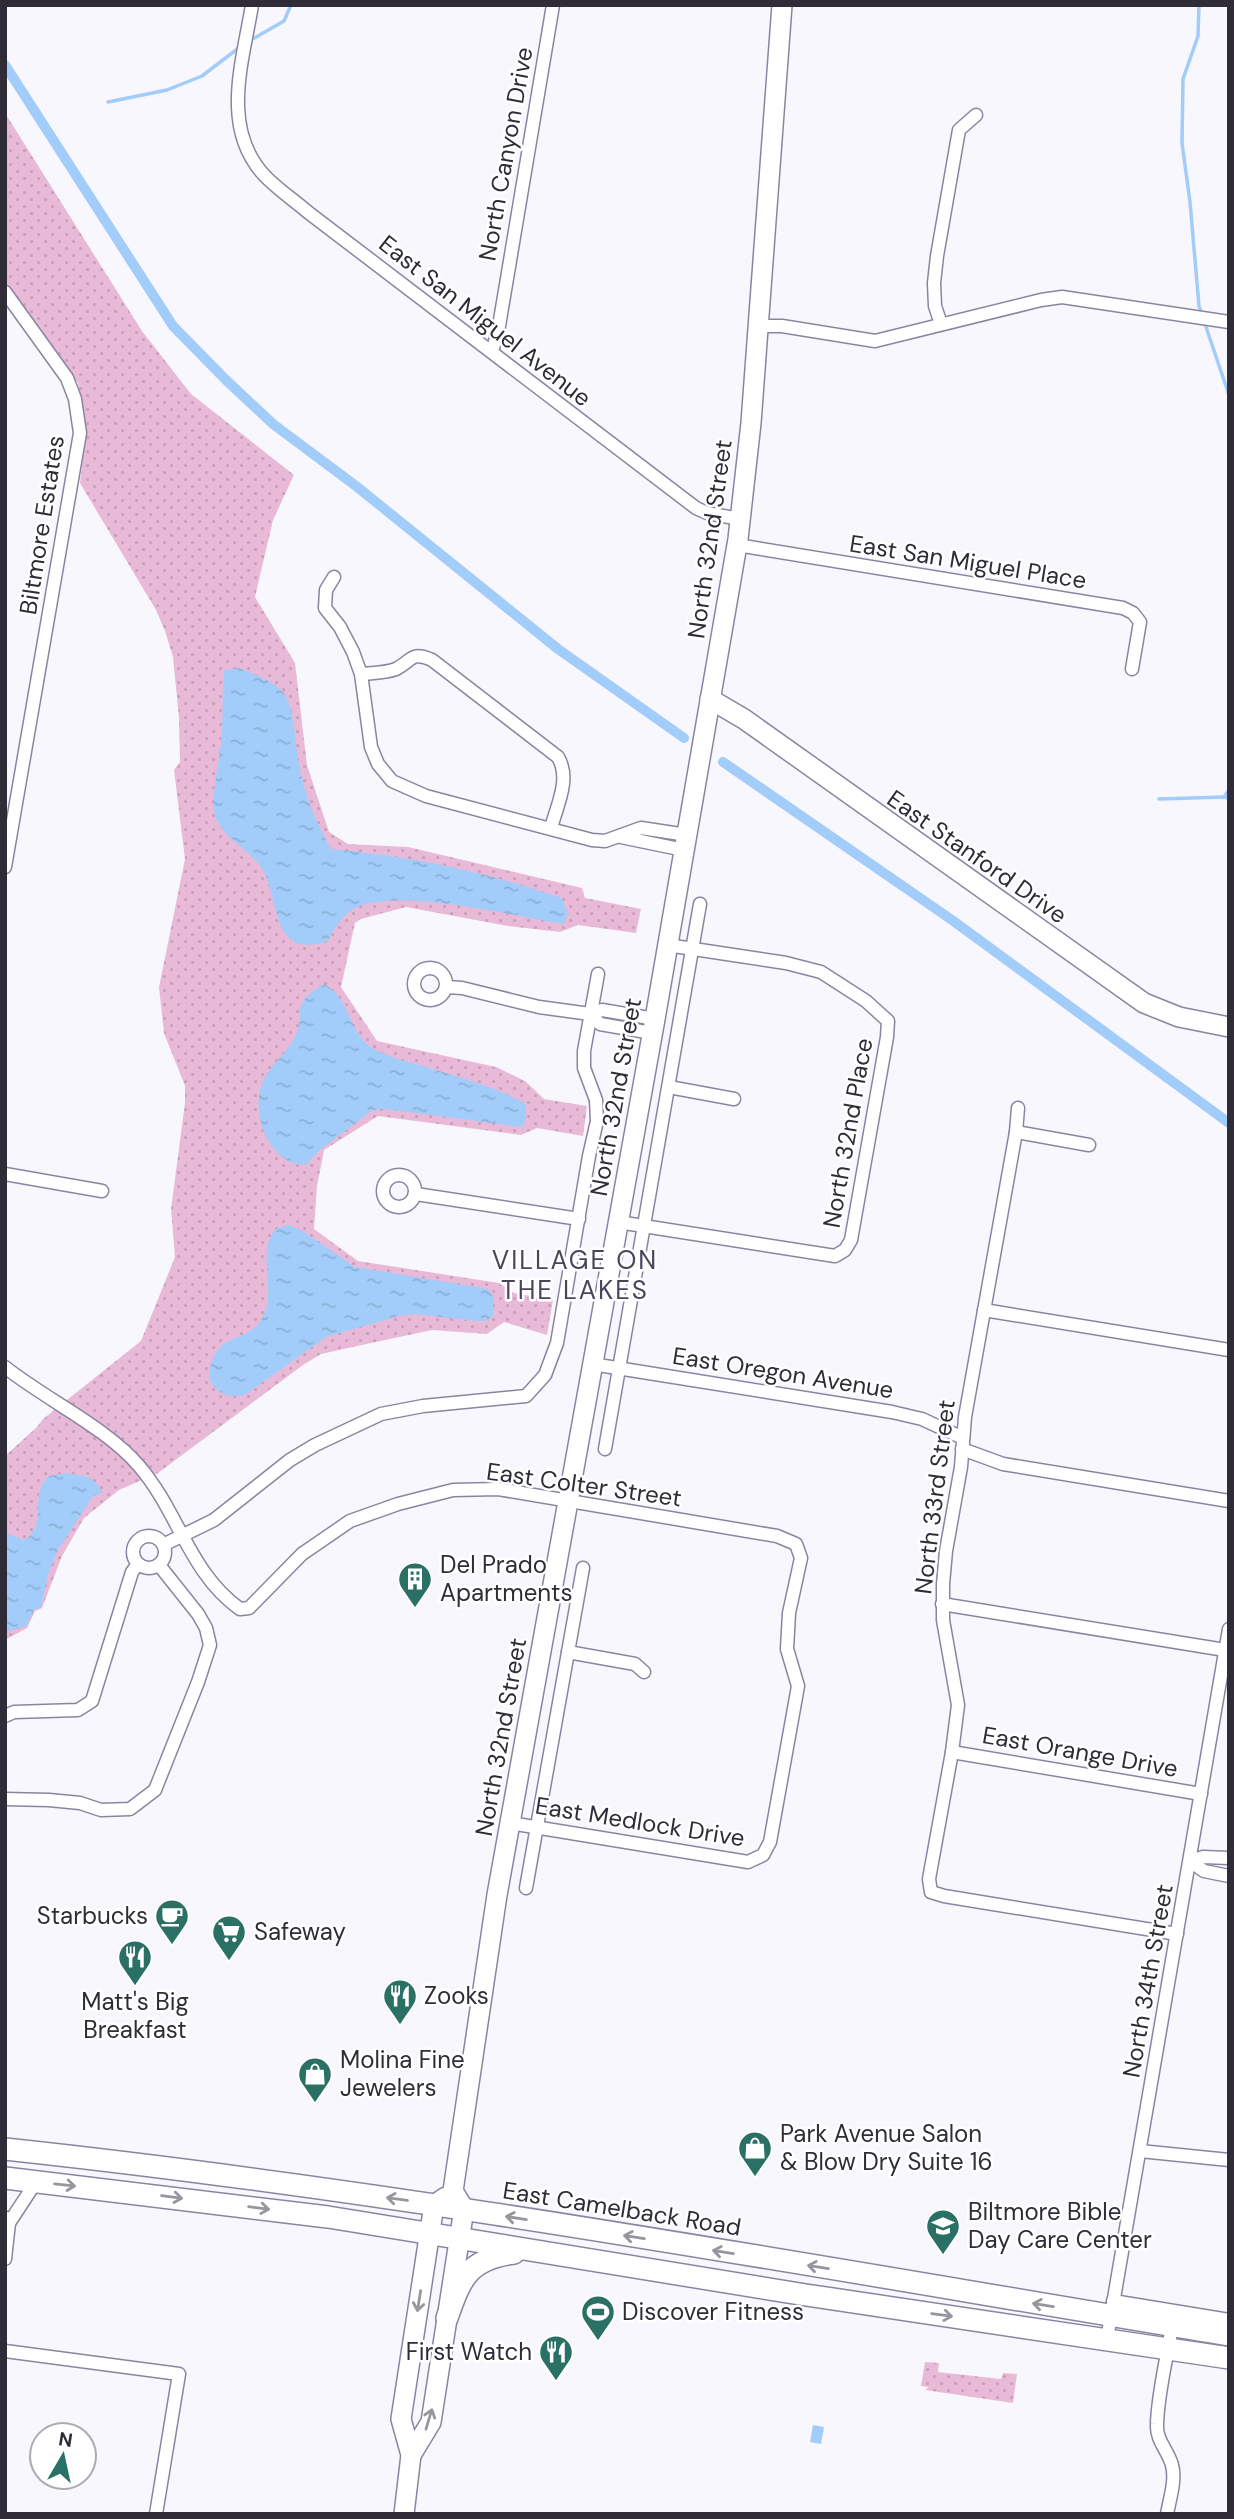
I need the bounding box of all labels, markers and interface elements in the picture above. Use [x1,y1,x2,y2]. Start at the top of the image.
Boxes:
street label: North Canyon Drive [471,45,540,263]
street label: East San Miguel Avenue [373,228,598,413]
street label: Biltmore Estates [12,433,71,617]
street label: North 32nd Street [680,437,739,640]
street label: East San Miguel Place [848,527,1089,596]
street label: East Stanford Drive [881,783,1073,930]
street label: North 32nd Street [583,995,648,1198]
street label: North 32nd Place [816,1036,879,1230]
district label: VILLAGE ON THE LAKES [492,1243,658,1307]
street label: East Oregon Avenue [670,1340,896,1405]
street label: North 33rd Street [907,1398,962,1596]
street label: East Colter Street [485,1455,684,1514]
place label: Del Prado Apartments [440,1549,573,1608]
building icon: Del Prado Apartments [396,1560,434,1609]
street label: North 32nd Street [468,1635,533,1838]
street label: East Orange Drive [980,1719,1180,1784]
street label: East Medlock Drive [533,1790,747,1853]
street label: North 34th Street [1115,1882,1180,2080]
cafe icon: Starbucks [153,1897,191,1946]
place label: Starbucks [37,1900,148,1931]
supermarket icon: Safeway [210,1913,248,1962]
place label: Safeway [254,1916,346,1947]
restaurant icon: Matt's Big Breakfast [116,1938,154,1987]
restaurant icon: Zooks [381,1977,419,2026]
place label: Zooks [424,1980,489,2011]
place label: Matt's Big Breakfast [81,1986,189,2045]
place label: Molina Fine Jewelers [340,2044,465,2103]
shop icon: Molina Fine Jewelers [296,2055,334,2104]
place label: Park Avenue Salon & Blow Dry Suite 16 [780,2118,993,2177]
shop icon: Park Avenue Salon & Blow Dry Suite 16 [736,2129,774,2178]
street label: East Camelback Road [501,2174,743,2243]
one-way arrow [53,2179,76,2192]
one-way arrow [160,2191,183,2204]
one-way arrow [386,2192,408,2205]
place label: Biltmore Bible Day Care Center [968,2196,1152,2255]
one-way arrow [247,2202,270,2215]
school or university icon: Biltmore Bible Day Care Center [924,2207,962,2256]
one-way arrow [505,2211,528,2224]
one-way arrow [623,2230,646,2243]
one-way arrow [712,2245,735,2258]
one-way arrow [807,2260,830,2273]
one-way arrow [412,2289,425,2312]
sports icon: Discover Fitness [579,2293,617,2342]
place label: Discover Fitness [622,2296,804,2327]
one-way arrow [1032,2298,1055,2311]
one-way arrow [930,2308,953,2321]
restaurant icon: First Watch [537,2333,575,2382]
place label: First Watch [406,2336,532,2367]
one-way arrow [424,2409,437,2431]
north arrow [28,2421,98,2491]
text: N [57,2426,74,2453]

